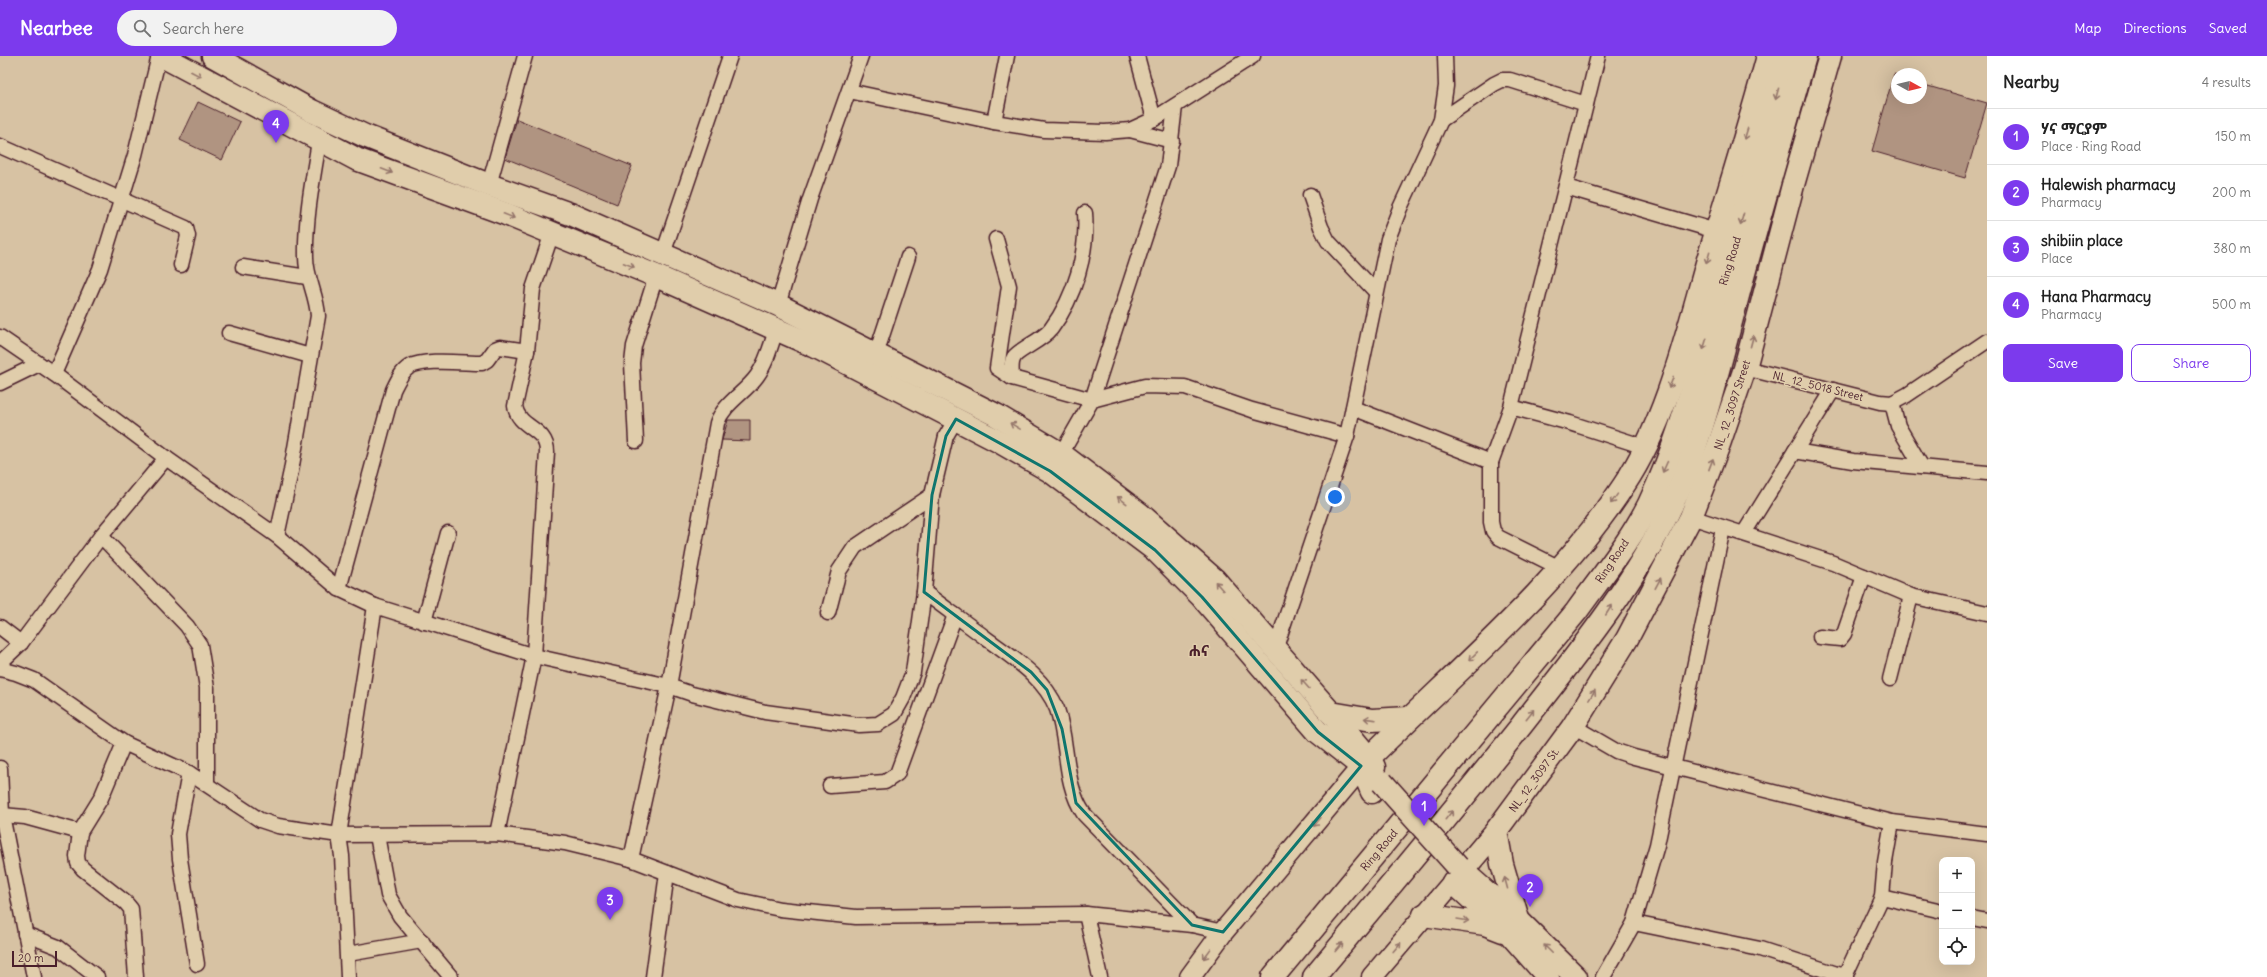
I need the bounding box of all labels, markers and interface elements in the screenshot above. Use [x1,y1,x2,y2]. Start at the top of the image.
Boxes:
search box [117,10,397,46]
text: Nearbee [20,16,93,40]
icon: search [131,17,153,39]
text: Search here [163,19,244,38]
text: Map [2074,19,2101,37]
text: Directions [2123,19,2187,37]
text: Saved [2209,19,2247,37]
north arrow [1891,68,1927,104]
one-way arrow [190,71,202,79]
text: Nearby [2003,71,2059,93]
text: 4 results [2202,74,2251,91]
one-way arrow [1773,87,1780,100]
pin: 4 [263,110,289,143]
text: ሃና ማርያም [2041,119,2107,138]
one-way arrow [1742,127,1749,140]
text: 1 [2013,128,2019,145]
text: 150 m [2215,128,2251,145]
text: Place · Ring Road [2041,138,2141,155]
one-way arrow [381,167,393,175]
text: Halewish pharmacy [2041,175,2176,194]
text: 2 [2012,184,2020,201]
text: 200 m [2212,184,2251,201]
text: Pharmacy [2041,194,2102,211]
one-way arrow [502,212,514,220]
one-way arrow [1738,212,1745,225]
text: shibiin place [2041,231,2123,250]
street label: Ring Road [1716,234,1744,287]
text: 3 [2012,240,2020,257]
text: 380 m [2213,240,2251,257]
text: Place [2041,250,2072,267]
one-way arrow [1704,252,1712,265]
one-way arrow [623,261,635,269]
text: Hana Pharmacy [2041,287,2151,306]
text: 4 [2012,296,2020,313]
text: 500 m [2212,296,2251,313]
text: Pharmacy [2041,306,2102,323]
one-way arrow [1749,335,1756,348]
one-way arrow [1701,337,1708,350]
button: Save [2003,344,2123,382]
button: Share [2131,344,2251,382]
street label: NL_12_3097 Street [1711,358,1753,452]
street label: NL_12_5018 Street [1771,368,1865,404]
one-way arrow [1667,376,1675,388]
one-way arrow [1009,422,1021,430]
one-way arrow [1708,459,1716,471]
one-way arrow [1661,461,1668,473]
your location [1325,487,1345,507]
one-way arrow [1610,494,1618,505]
one-way arrow [1116,496,1127,504]
street label: Ring Road [1592,536,1632,586]
one-way arrow [1655,577,1662,589]
one-way arrow [1215,580,1224,591]
one-way arrow [1605,605,1613,616]
district label: ሐና [1189,641,1210,660]
one-way arrow [1468,651,1478,661]
one-way arrow [1300,678,1309,689]
one-way arrow [1588,690,1596,701]
one-way arrow [1526,708,1535,719]
one-way arrow [1364,715,1377,723]
street label: NL_12_3097 St. [1506,745,1562,815]
pin: 1 [1411,793,1437,826]
one-way arrow [1445,810,1453,821]
one-way arrow [1312,817,1322,827]
street label: Ring Road [1357,826,1401,874]
map controls [1939,857,1975,965]
button: + [1939,857,1975,893]
pin: 2 [1517,874,1543,907]
one-way arrow [1502,877,1510,890]
pin: 3 [597,887,623,920]
button: − [1939,893,1975,929]
one-way arrow [1456,916,1469,924]
button: locate [1939,929,1975,965]
one-way arrow [1334,942,1343,953]
one-way arrow [1393,942,1402,952]
one-way arrow [1543,944,1553,954]
one-way arrow [1203,948,1211,959]
scale bar [12,949,57,968]
text: 20 m [18,951,44,965]

